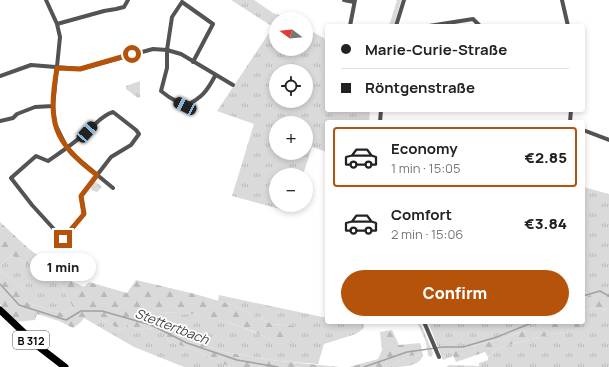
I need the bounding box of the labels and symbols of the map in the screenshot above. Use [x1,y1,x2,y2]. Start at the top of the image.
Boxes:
north arrow [269,12,313,56]
route start [123,45,141,63]
car [172,95,198,117]
car [75,119,99,145]
route end [54,230,72,248]
callout: 1 min [30,253,96,281]
water label: Stettertbach [133,304,213,349]
road number: B 312 [13,331,49,349]

